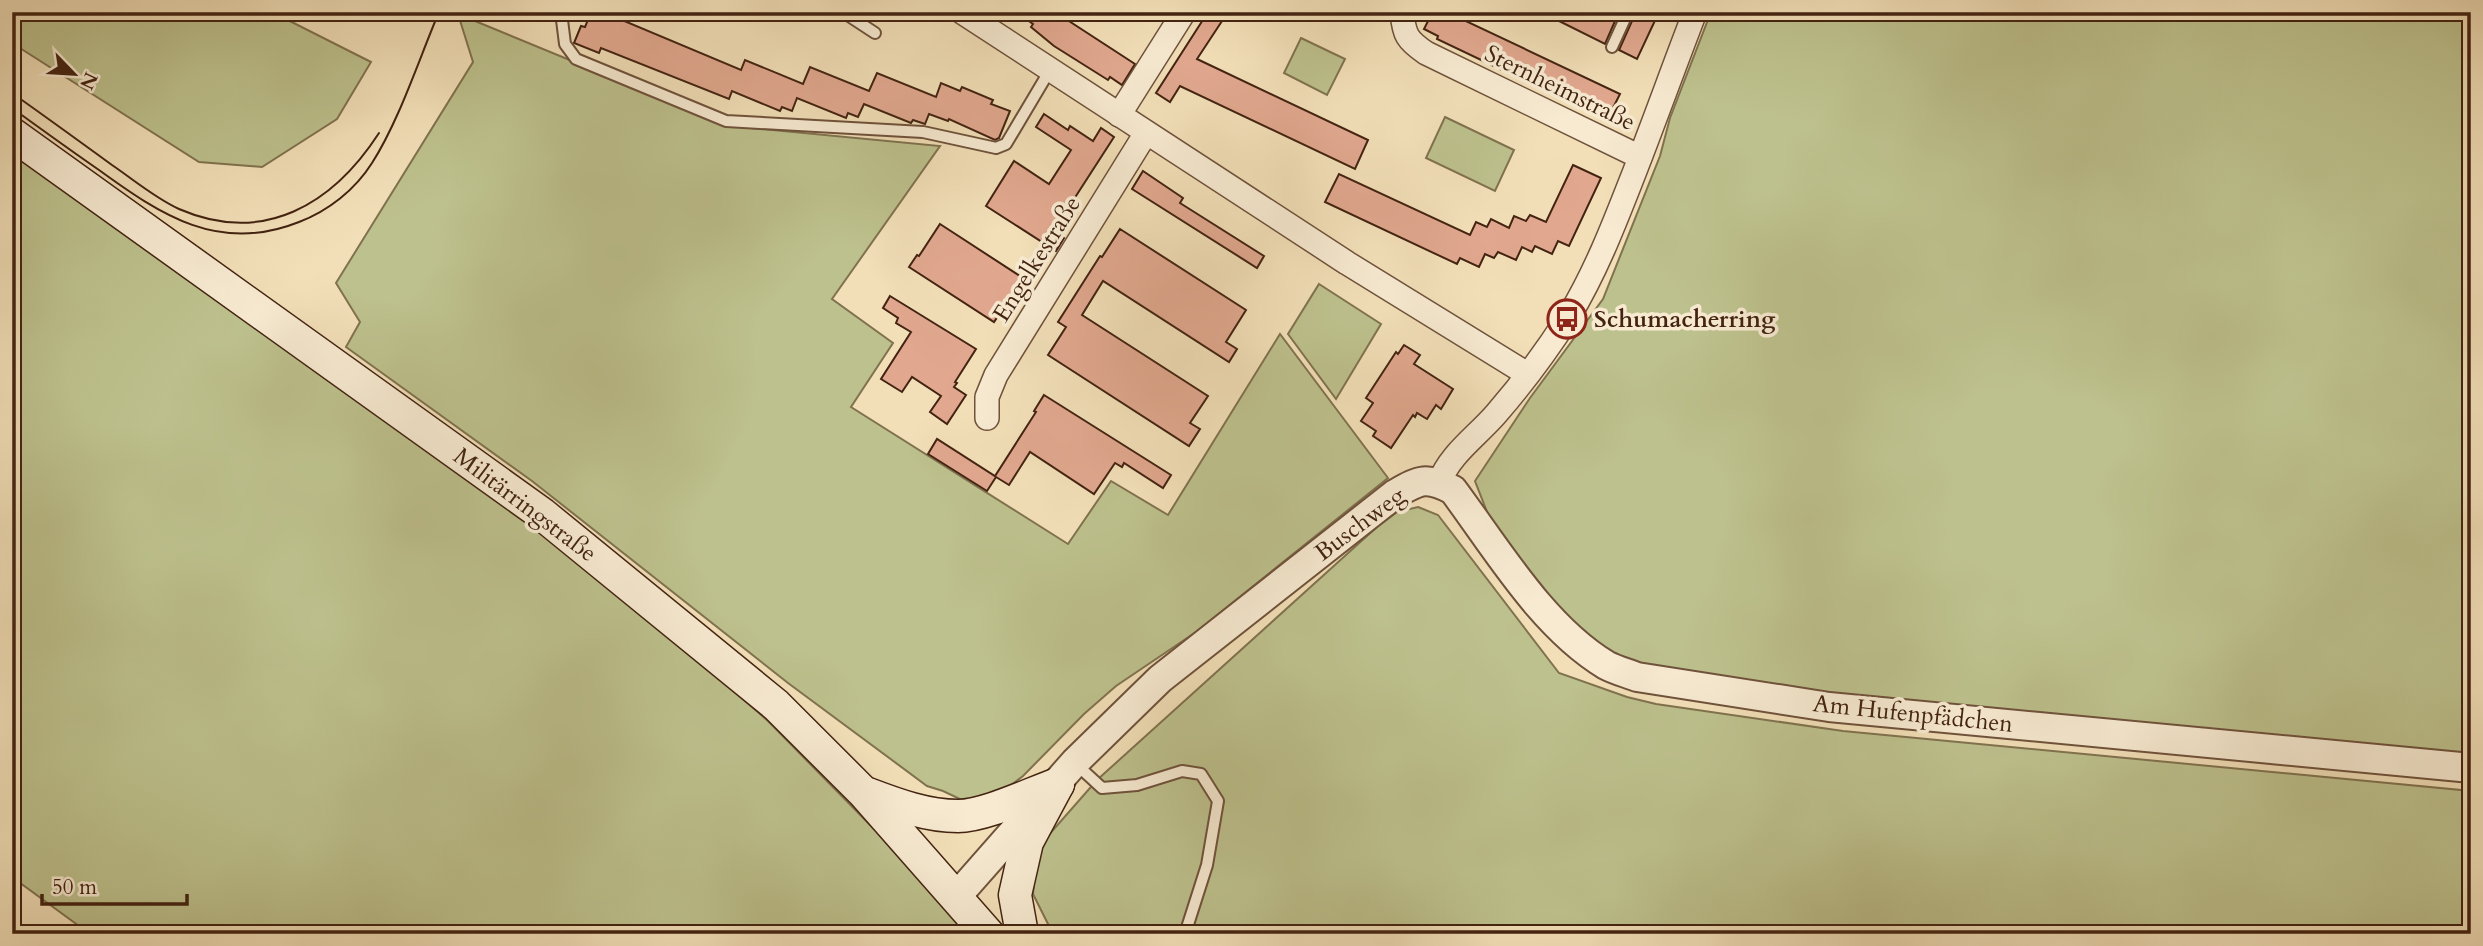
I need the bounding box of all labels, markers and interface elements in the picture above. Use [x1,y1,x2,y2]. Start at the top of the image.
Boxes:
street label: Sternheimstraße [1479,37,1641,139]
north arrow [38,38,108,108]
text: N [73,68,104,94]
street label: Engelkestraße [985,190,1089,328]
bus stop icon: Schumacherring [1546,298,1588,340]
place label: Schumacherring [1594,303,1776,336]
street label: Militärringstraße [447,440,603,570]
street label: Buschweg [1308,479,1412,569]
street label: Am Hufenpfädchen [1811,687,2015,741]
scale bar [42,862,187,906]
text: 50 m [52,873,97,902]

